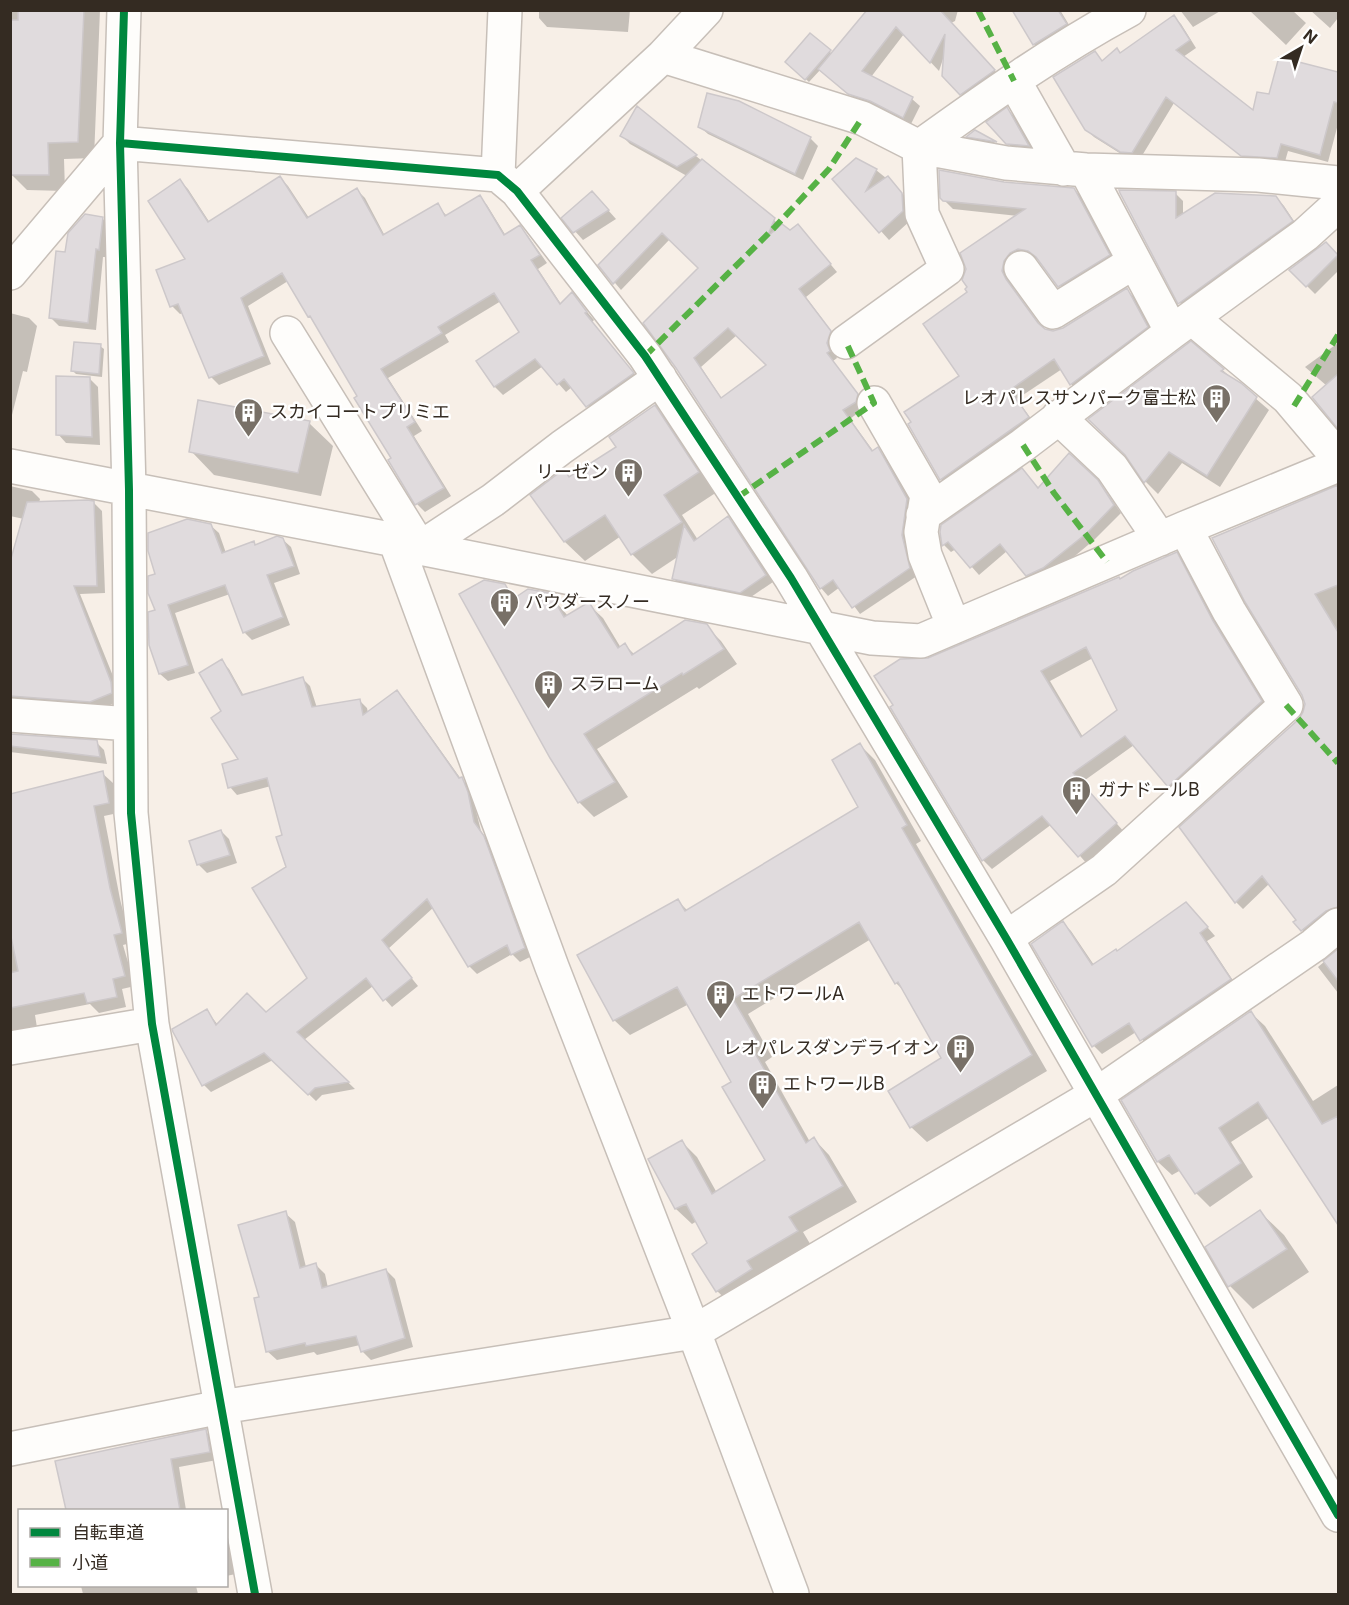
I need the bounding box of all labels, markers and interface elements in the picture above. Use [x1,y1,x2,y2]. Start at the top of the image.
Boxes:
north arrow [1271,18,1331,78]
text: N [1299,25,1321,48]
building icon: レオパレスサンパーク富士松 [1201,382,1233,424]
place label: レオパレスサンパーク富士松 [962,387,1196,408]
building icon: スカイコートプリミエ [233,396,265,438]
place label: スカイコートプリミエ [270,401,450,422]
building icon: リーゼン [613,456,645,498]
place label: リーゼン [536,461,608,482]
building icon: パウダースノー [488,586,520,628]
place label: パウダースノー [525,591,650,612]
building icon: スラローム [533,668,565,710]
place label: スラローム [570,673,659,694]
building icon: ガナドールB [1061,774,1093,816]
place label: ガナドールB [1098,779,1200,800]
building icon: エトワールA [705,978,737,1020]
place label: エトワールA [742,983,844,1004]
building icon: レオパレスダンデライオン [944,1032,976,1074]
place label: レオパレスダンデライオン [723,1037,939,1058]
building icon: エトワールB [746,1068,778,1110]
place label: エトワールB [783,1073,885,1094]
legend [18,1509,228,1587]
text: 自転車道 [72,1522,144,1543]
text: 小道 [72,1552,108,1573]

